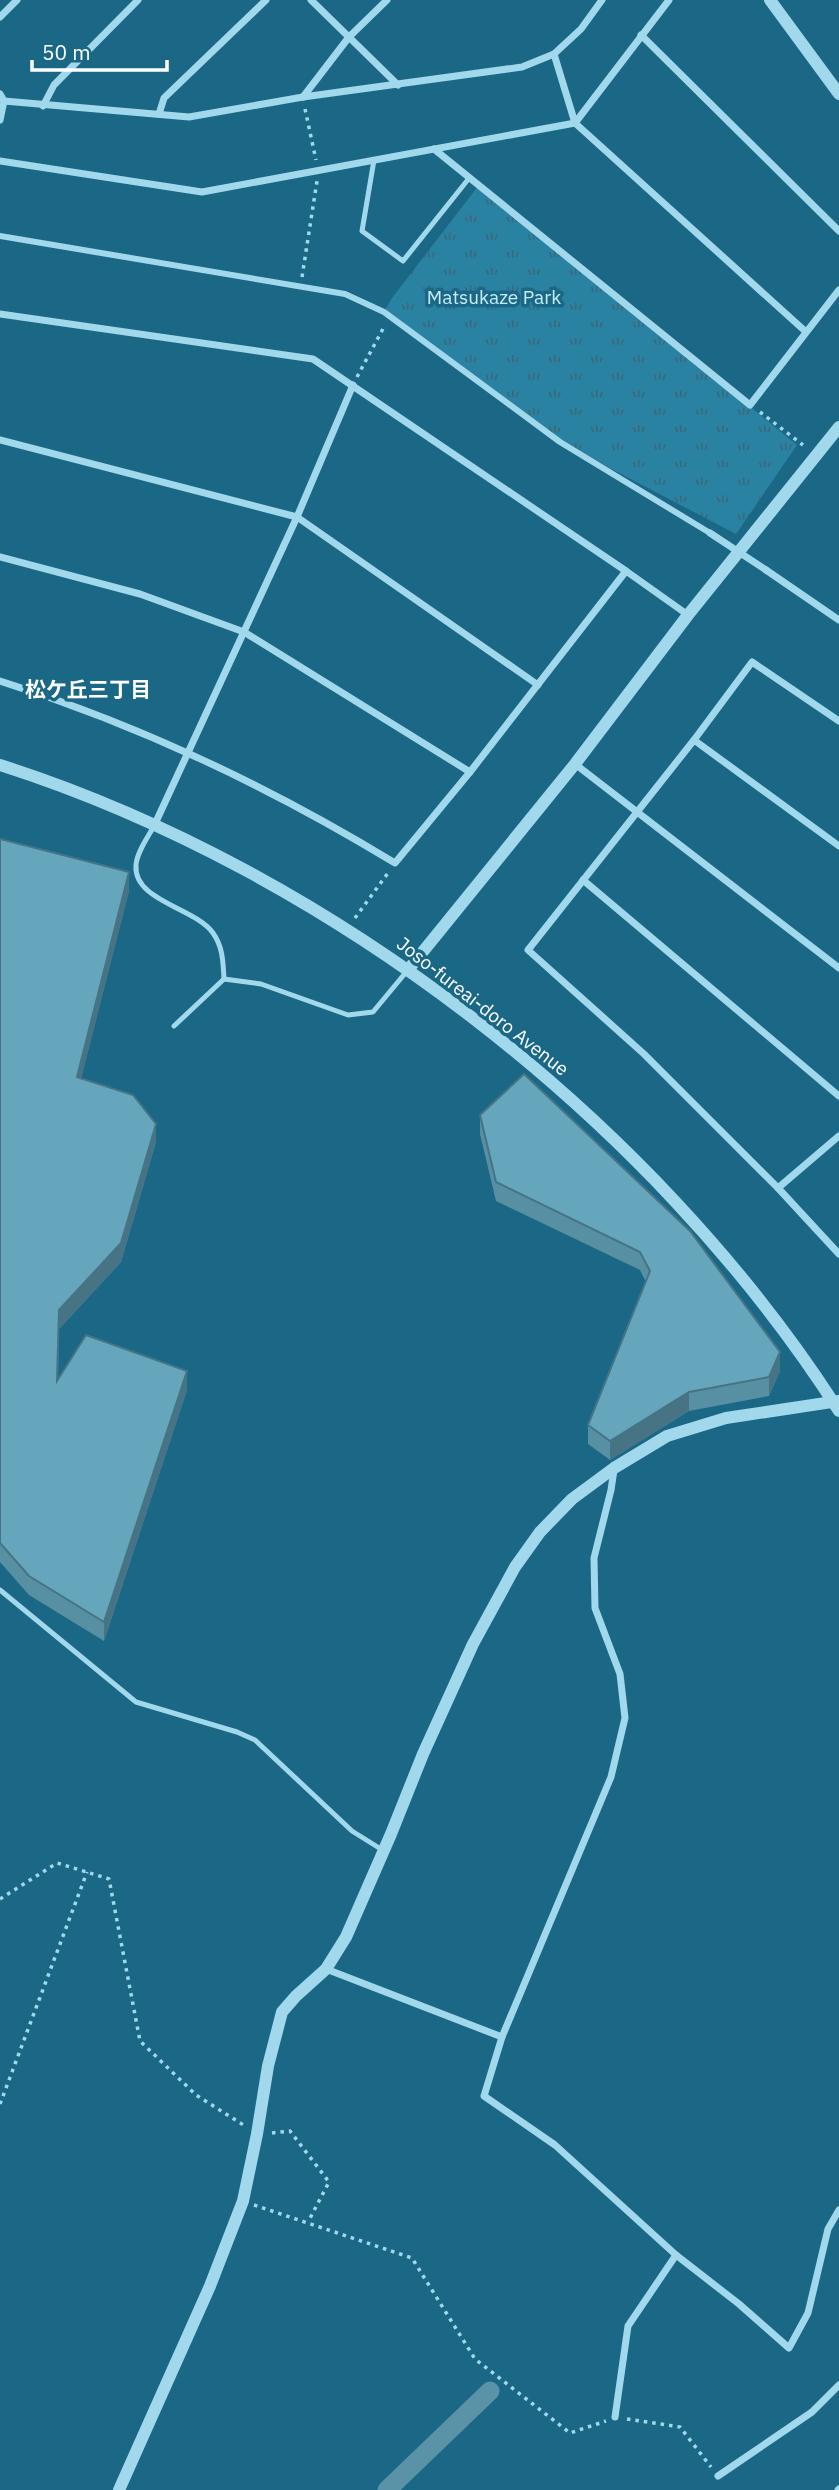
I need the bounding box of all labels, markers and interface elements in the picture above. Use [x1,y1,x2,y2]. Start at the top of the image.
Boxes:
scale bar [32,28,166,72]
text: 50 m [42,38,91,66]
park label: Matsukaze Park [427,285,561,309]
district label: 松ケ丘三丁目 [25,675,151,703]
street label: Joso-fureai-doro Avenue [392,931,574,1081]

